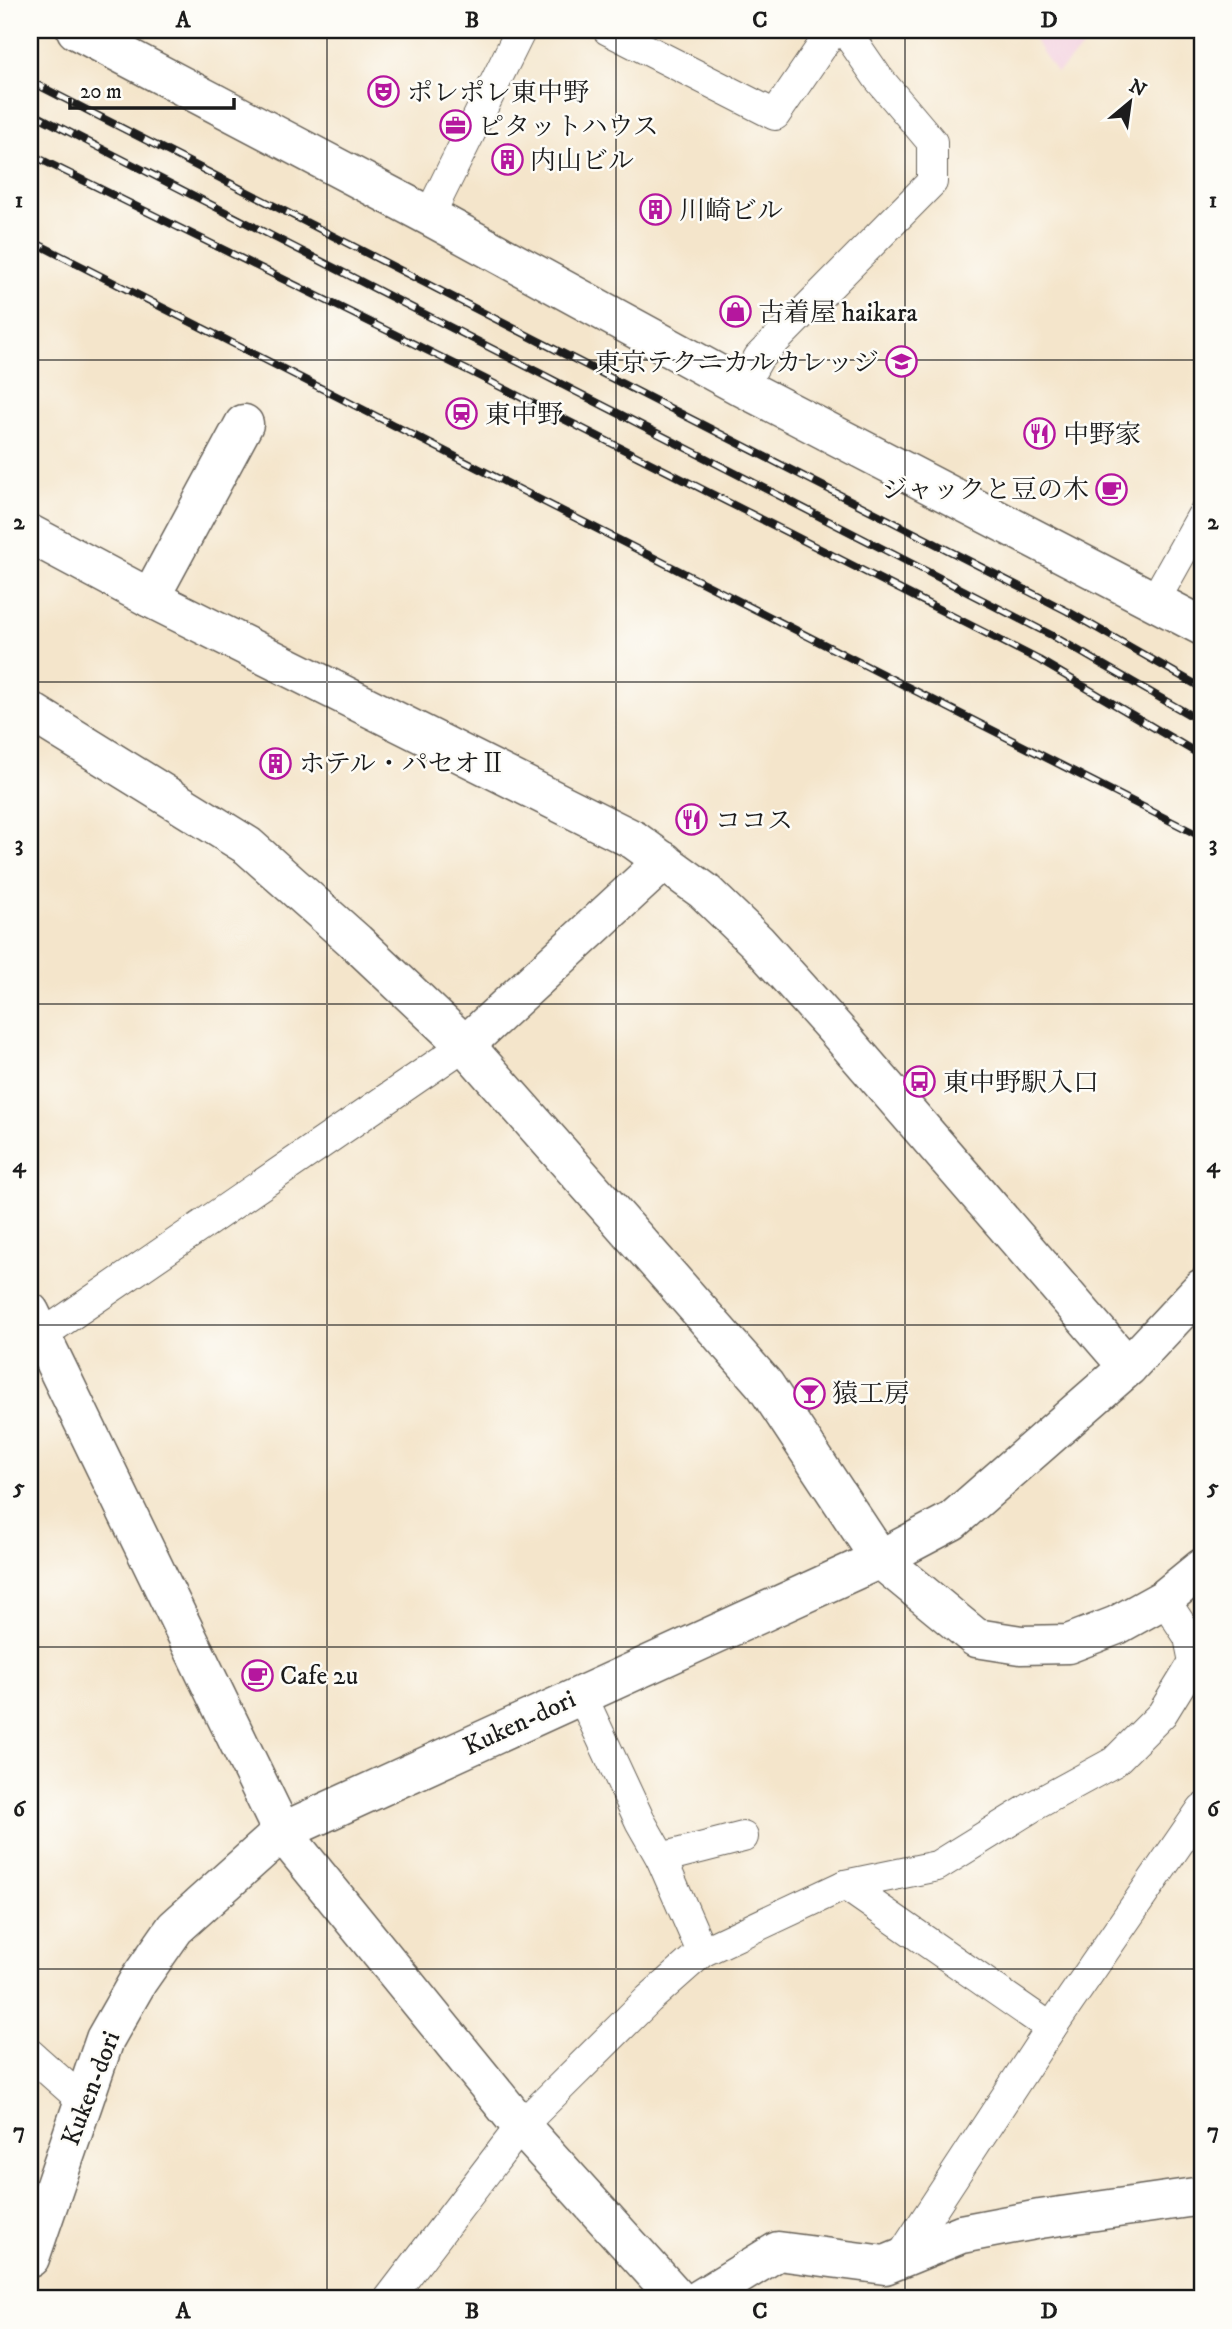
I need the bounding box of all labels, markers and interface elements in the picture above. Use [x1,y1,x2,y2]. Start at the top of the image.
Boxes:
text: A [175,6,192,35]
text: B [465,6,479,35]
text: C [752,6,768,35]
text: D [1040,6,1058,35]
scale bar [70,66,234,110]
north arrow [1096,66,1166,136]
theatre icon: ポレポレ東中野 [367,75,401,109]
text: N [1125,75,1150,102]
place label: ポレポレ東中野 [407,77,589,110]
text: 20 m [80,79,122,105]
office icon: ピタットハウス [438,109,472,143]
place label: ピタットハウス [478,111,659,144]
building icon: 内山ビル [490,143,524,177]
place label: 内山ビル [530,145,634,178]
text: 1 [15,186,23,215]
text: 1 [1209,186,1217,215]
building icon: 川崎ビル [639,193,673,227]
place label: 川崎ビル [679,195,783,228]
shop icon: 古着屋 haikara [718,295,752,329]
place label: 古着屋 haikara [758,297,918,330]
school or university icon: 東京テクニカルカレッジ [885,345,919,379]
place label: 東京テクニカルカレッジ [595,347,879,380]
station icon: 東中野 [445,397,479,431]
place label: 東中野 [485,399,563,432]
restaurant icon: 中野家 [1023,417,1057,451]
place label: 中野家 [1063,419,1141,452]
cafe icon: ジャックと豆の木 [1095,472,1129,506]
place label: ジャックと豆の木 [882,474,1089,507]
text: 2 [13,508,25,537]
text: 2 [1207,508,1219,537]
building icon: ホテル・パセオⅡ [259,746,293,780]
place label: ホテル・パセオⅡ [299,748,506,781]
restaurant icon: ココス [675,803,709,837]
place label: ココス [715,805,793,838]
text: 3 [15,830,23,859]
text: 3 [1209,830,1217,859]
bus stop icon: 東中野駅入口 [903,1065,937,1099]
place label: 東中野駅入口 [943,1067,1099,1100]
text: 4 [12,1151,27,1180]
text: 4 [1206,1151,1221,1180]
bar icon: 猿工房 [792,1376,826,1410]
place label: 猿工房 [832,1378,910,1411]
text: 5 [12,1473,25,1502]
text: 5 [1206,1473,1219,1502]
cafe icon: Cafe 2u [240,1658,274,1692]
place label: Cafe 2u [280,1660,358,1693]
street label: Kuken-dori [458,1683,581,1764]
text: 6 [13,1795,27,1824]
text: 6 [1207,1795,1221,1824]
street label: Kuken-dori [54,2027,128,2150]
text: 7 [13,2117,25,2146]
text: 7 [1207,2117,1219,2146]
text: A [175,2297,192,2326]
text: B [465,2297,479,2326]
text: C [752,2297,768,2326]
text: D [1040,2297,1058,2326]

